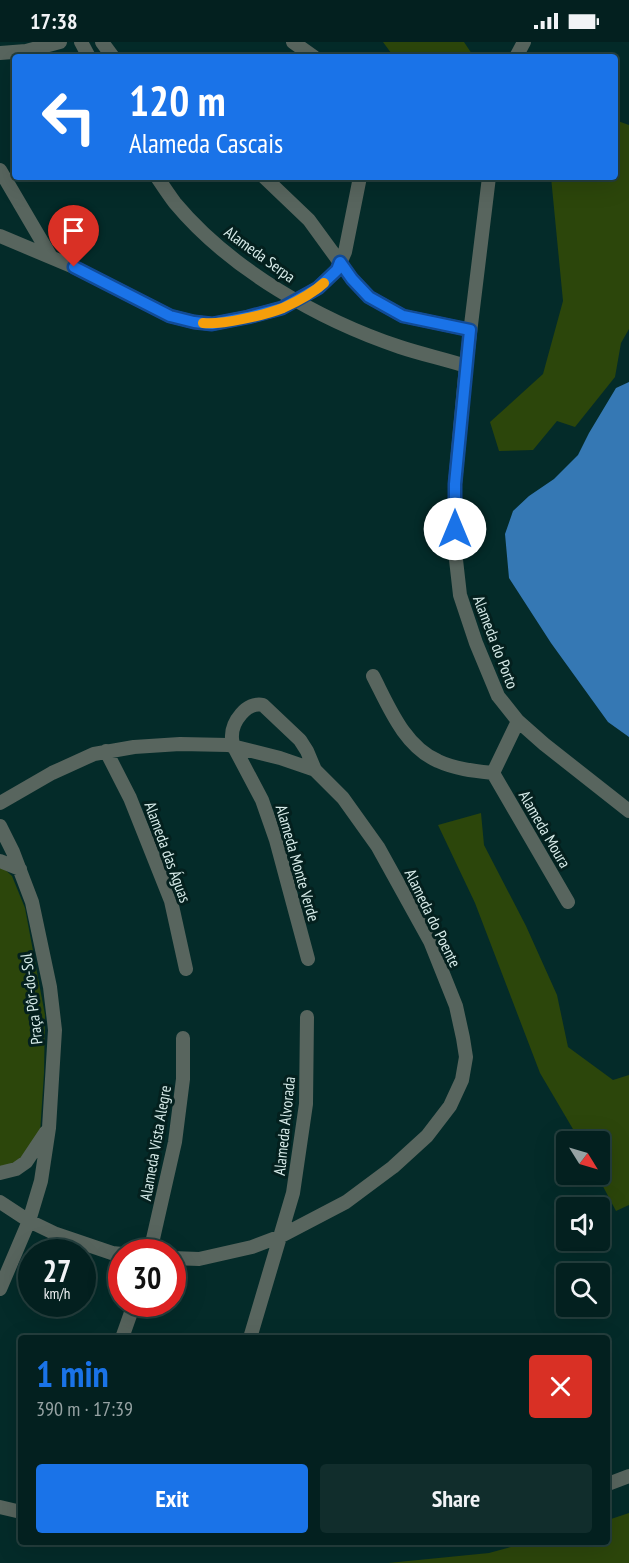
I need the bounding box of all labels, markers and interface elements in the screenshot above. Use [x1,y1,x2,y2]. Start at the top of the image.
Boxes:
text: 17:38 [30,7,78,35]
text: 120 m [129,73,226,128]
icon: left [30,78,108,156]
text: Alameda Cascais [129,126,283,160]
pin [48,205,99,267]
icon: arrive [57,214,90,247]
street label: Alameda Serpa [221,222,299,286]
position arrow [423,497,487,561]
street label: Alameda do Porto [469,593,523,692]
street label: Alameda Moura [515,787,575,871]
street label: Alameda das Águas [140,799,196,905]
street label: Alameda Monte Verde [272,802,324,924]
street label: Alameda do Poente [401,866,465,970]
street label: Praça Pôr-do-Sol [15,952,47,1046]
street label: Alameda Alvorada [269,1075,299,1177]
street label: Alameda Vista Alegre [135,1084,175,1202]
north arrow [556,1131,610,1185]
map controls [556,1131,610,1317]
button: sound [556,1197,610,1251]
speed limit sign: 30 [108,1239,186,1317]
text: 27 [43,1251,71,1290]
button: search [556,1263,610,1317]
text: km/h [44,1284,70,1303]
text: 1 min [36,1350,109,1397]
button: close [529,1355,592,1418]
text: 390 m · 17:39 [36,1396,133,1422]
button: Exit [36,1464,308,1533]
button: Share [320,1464,592,1533]

